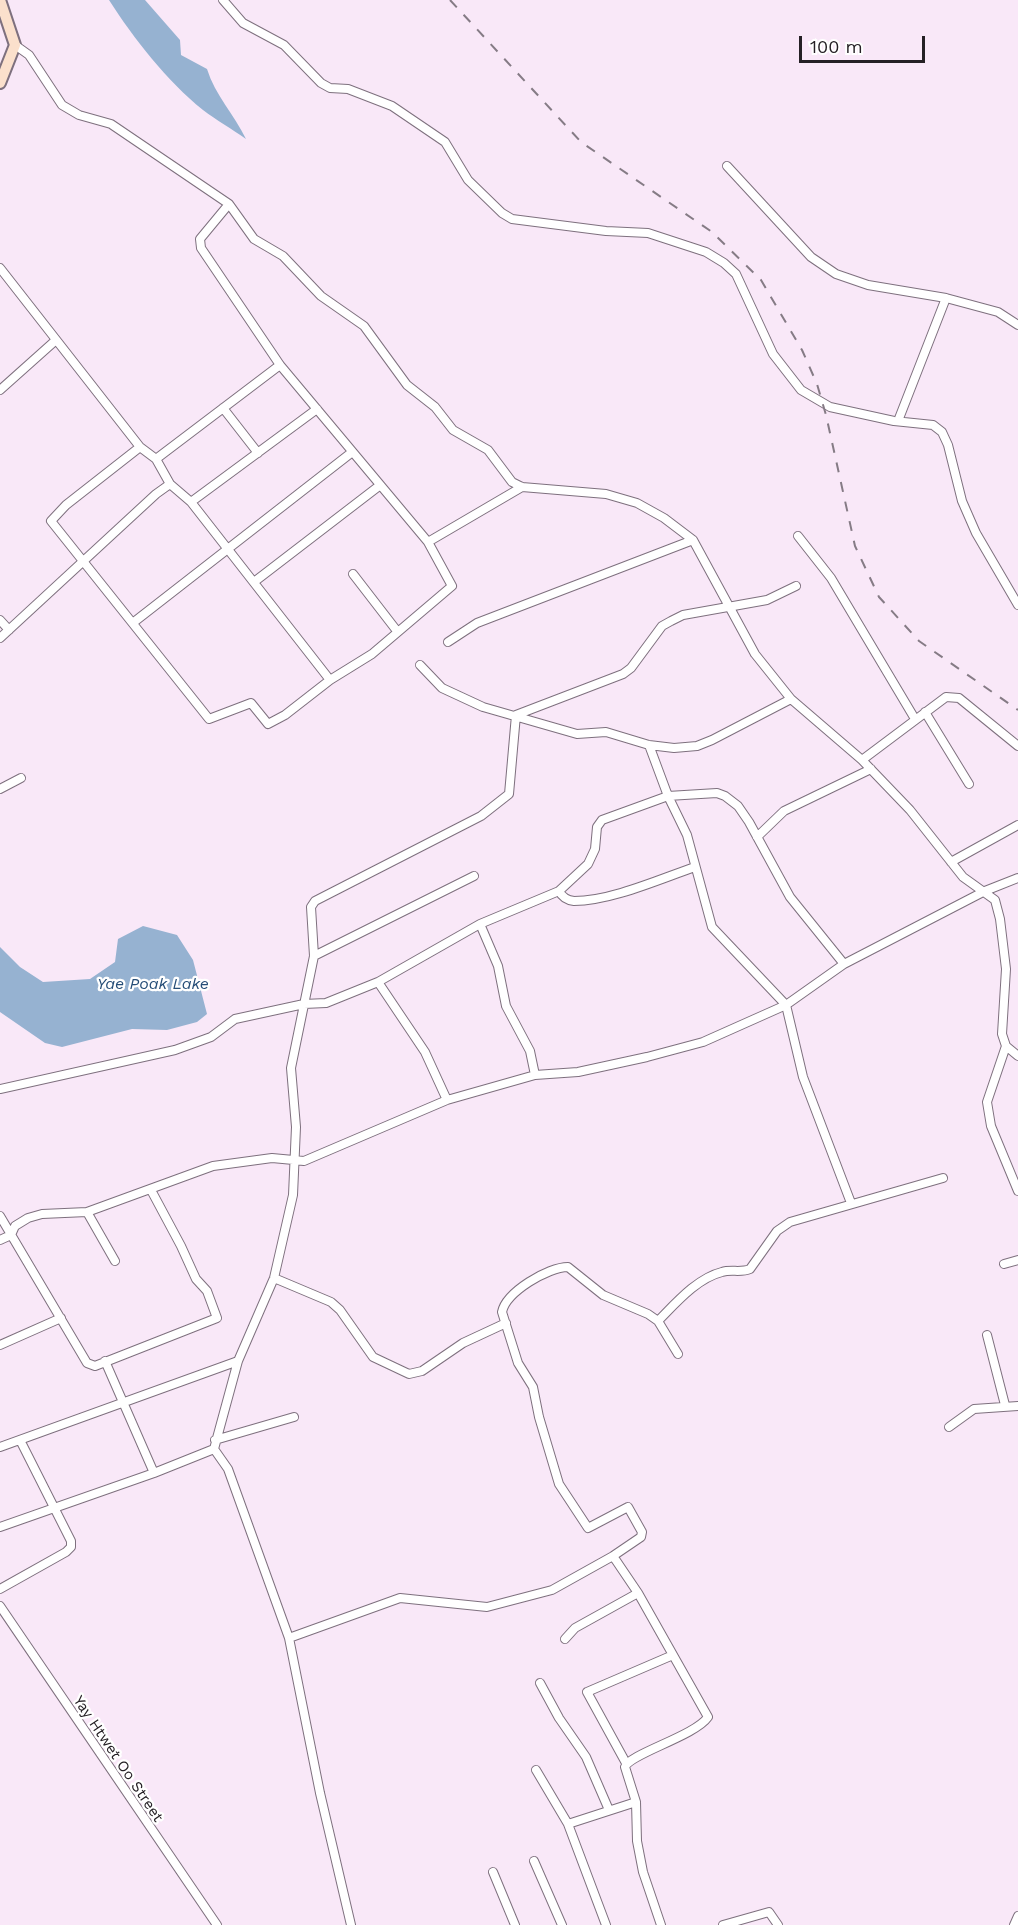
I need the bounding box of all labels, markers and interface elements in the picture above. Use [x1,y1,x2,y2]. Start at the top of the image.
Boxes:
scale bar [802,24,928,62]
text: 100 m [810,36,863,57]
water label: Yae Poak Lake [97,974,209,994]
street label: Yay Htwet Oo Street [69,1693,167,1825]

